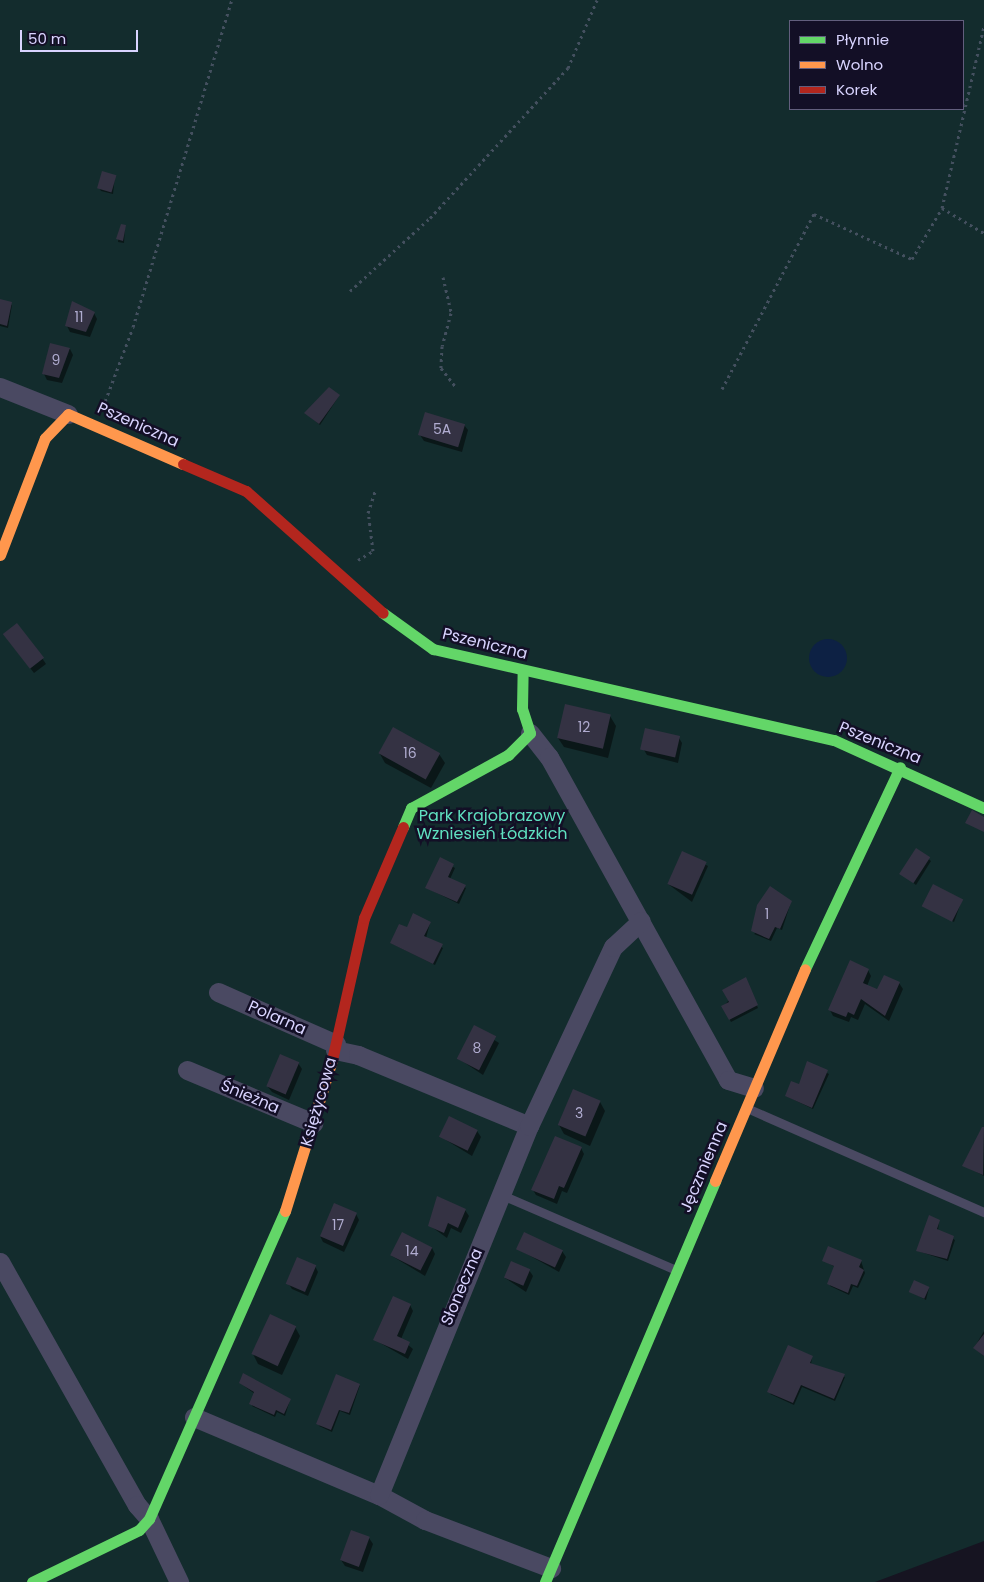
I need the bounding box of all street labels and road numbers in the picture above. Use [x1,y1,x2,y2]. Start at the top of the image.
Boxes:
street label: Pszeniczna [94,399,182,451]
street label: Pszeniczna [440,624,530,664]
street label: Pszeniczna [836,718,924,768]
street label: Polarna [245,997,309,1039]
street label: Księżycowa [297,1055,341,1149]
street label: Śnieżna [218,1076,282,1118]
street label: Jęczmienna [676,1119,732,1215]
street label: Słoneczna [437,1246,487,1328]

